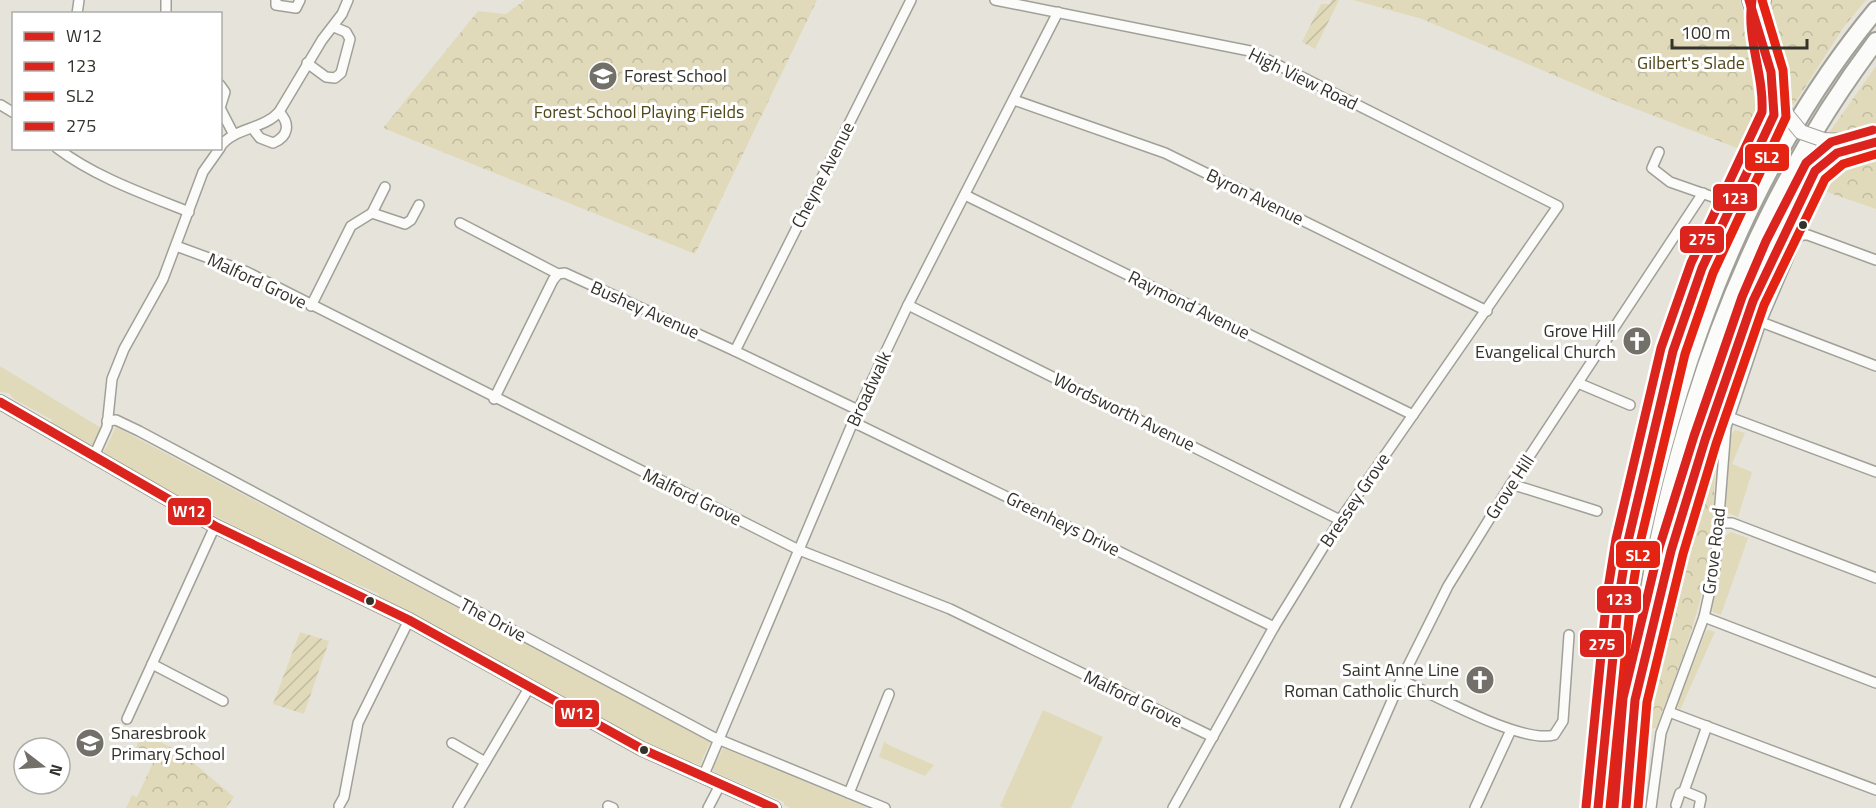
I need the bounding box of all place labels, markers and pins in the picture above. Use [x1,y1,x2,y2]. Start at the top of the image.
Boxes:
school or university icon: Forest School [587,60,619,92]
place label: Forest School [624,62,727,89]
unlabelled marker [1797,219,1809,231]
place label: Grove Hill Evangelical Church [1475,317,1616,365]
church icon: Grove Hill Evangelical Church [1621,325,1653,357]
unlabelled marker [364,595,376,607]
place label: Saint Anne Line Roman Catholic Church [1284,656,1459,704]
church icon: Saint Anne Line Roman Catholic Church [1464,664,1496,696]
place label: Snaresbrook Primary School [111,719,225,767]
school or university icon: Snaresbrook Primary School [74,727,106,759]
unlabelled marker [638,744,650,756]

